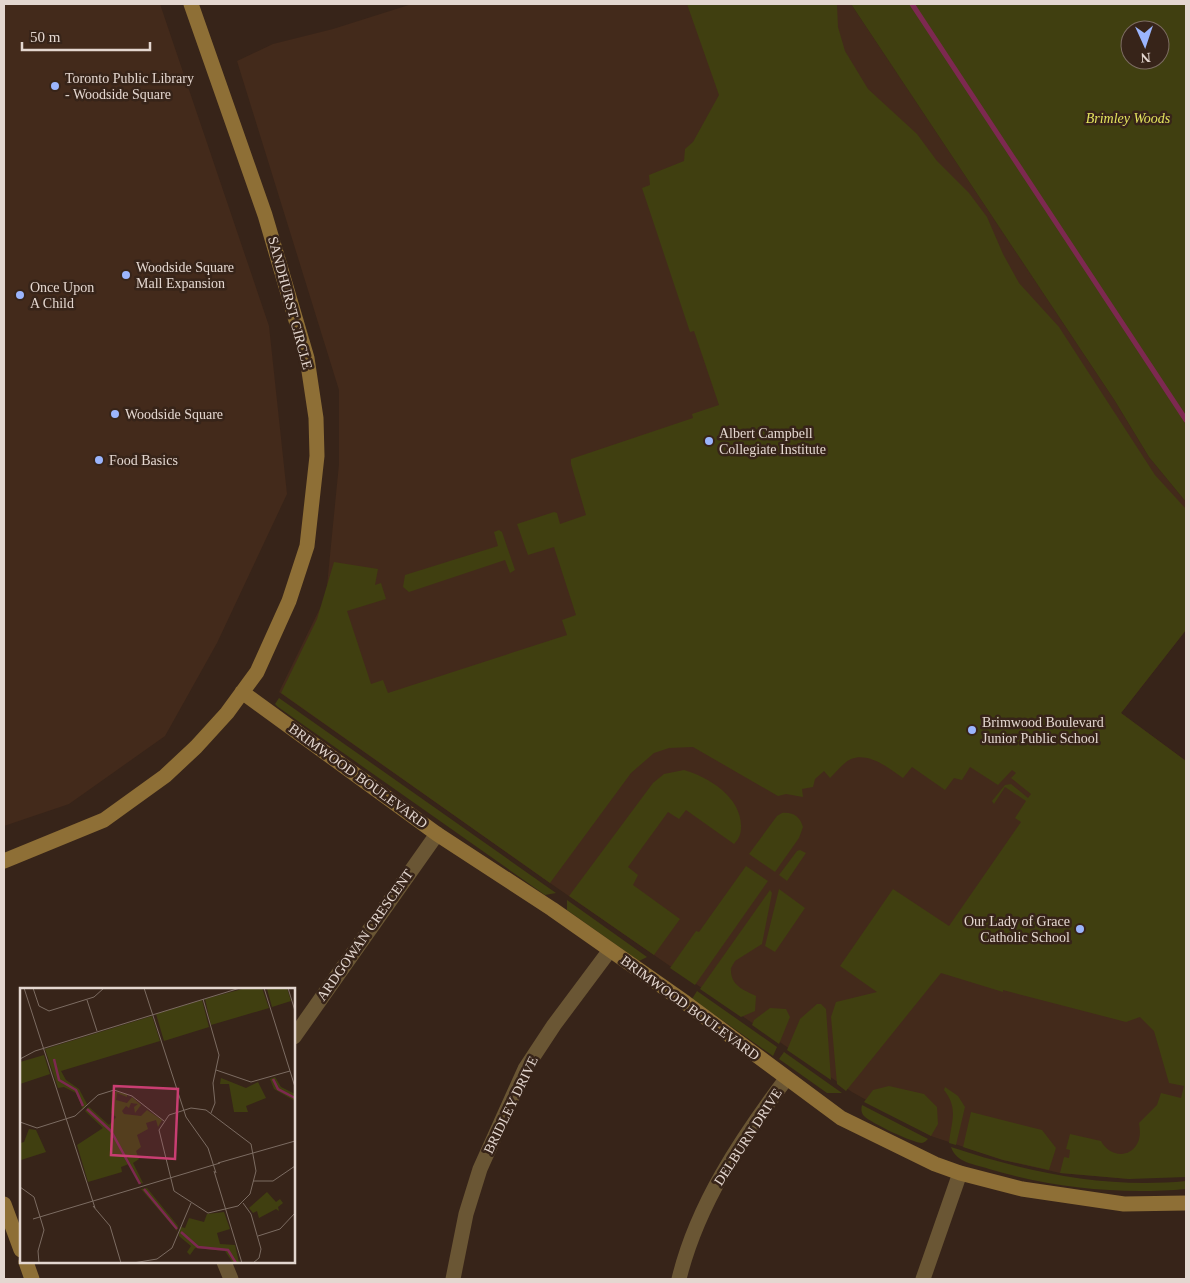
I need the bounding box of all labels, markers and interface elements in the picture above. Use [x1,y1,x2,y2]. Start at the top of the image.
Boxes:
scale bar [22,20,150,52]
north arrow [1120,20,1170,70]
text: 50 m [30,29,61,45]
text: N [1140,50,1151,65]
place label: Toronto Public Library - Woodside Square [65,71,194,102]
marker: Toronto Public Library - Woodside Square [49,80,61,92]
park label: Brimley Woods [1086,111,1171,126]
street label: SANDHURST CIRCLE [265,235,315,371]
place label: Woodside Square Mall Expansion [136,260,234,291]
marker: Woodside Square Mall Expansion [120,269,132,281]
place label: Once Upon A Child [30,280,94,311]
marker: Once Upon A Child [14,289,26,301]
place label: Woodside Square [125,407,223,422]
marker: Woodside Square [109,408,121,420]
place label: Albert Campbell Collegiate Institute [719,426,826,457]
marker: Albert Campbell Collegiate Institute [703,435,715,447]
place label: Food Basics [109,453,178,468]
marker: Food Basics [93,454,105,466]
place label: Brimwood Boulevard Junior Public School [982,715,1104,746]
street label: BRIMWOOD BOULEVARD [286,721,430,831]
marker: Brimwood Boulevard Junior Public School [966,724,978,736]
street label: ARDGOWAN CRESCENT [314,866,416,1003]
place label: Our Lady of Grace Catholic School [964,914,1070,945]
marker: Our Lady of Grace Catholic School [1074,923,1086,935]
street label: BRIMWOOD BOULEVARD [618,953,762,1063]
inset map [20,988,295,1263]
street label: BRIDLEY DRIVE [481,1054,541,1156]
street label: DELBURN DRIVE [711,1086,785,1188]

